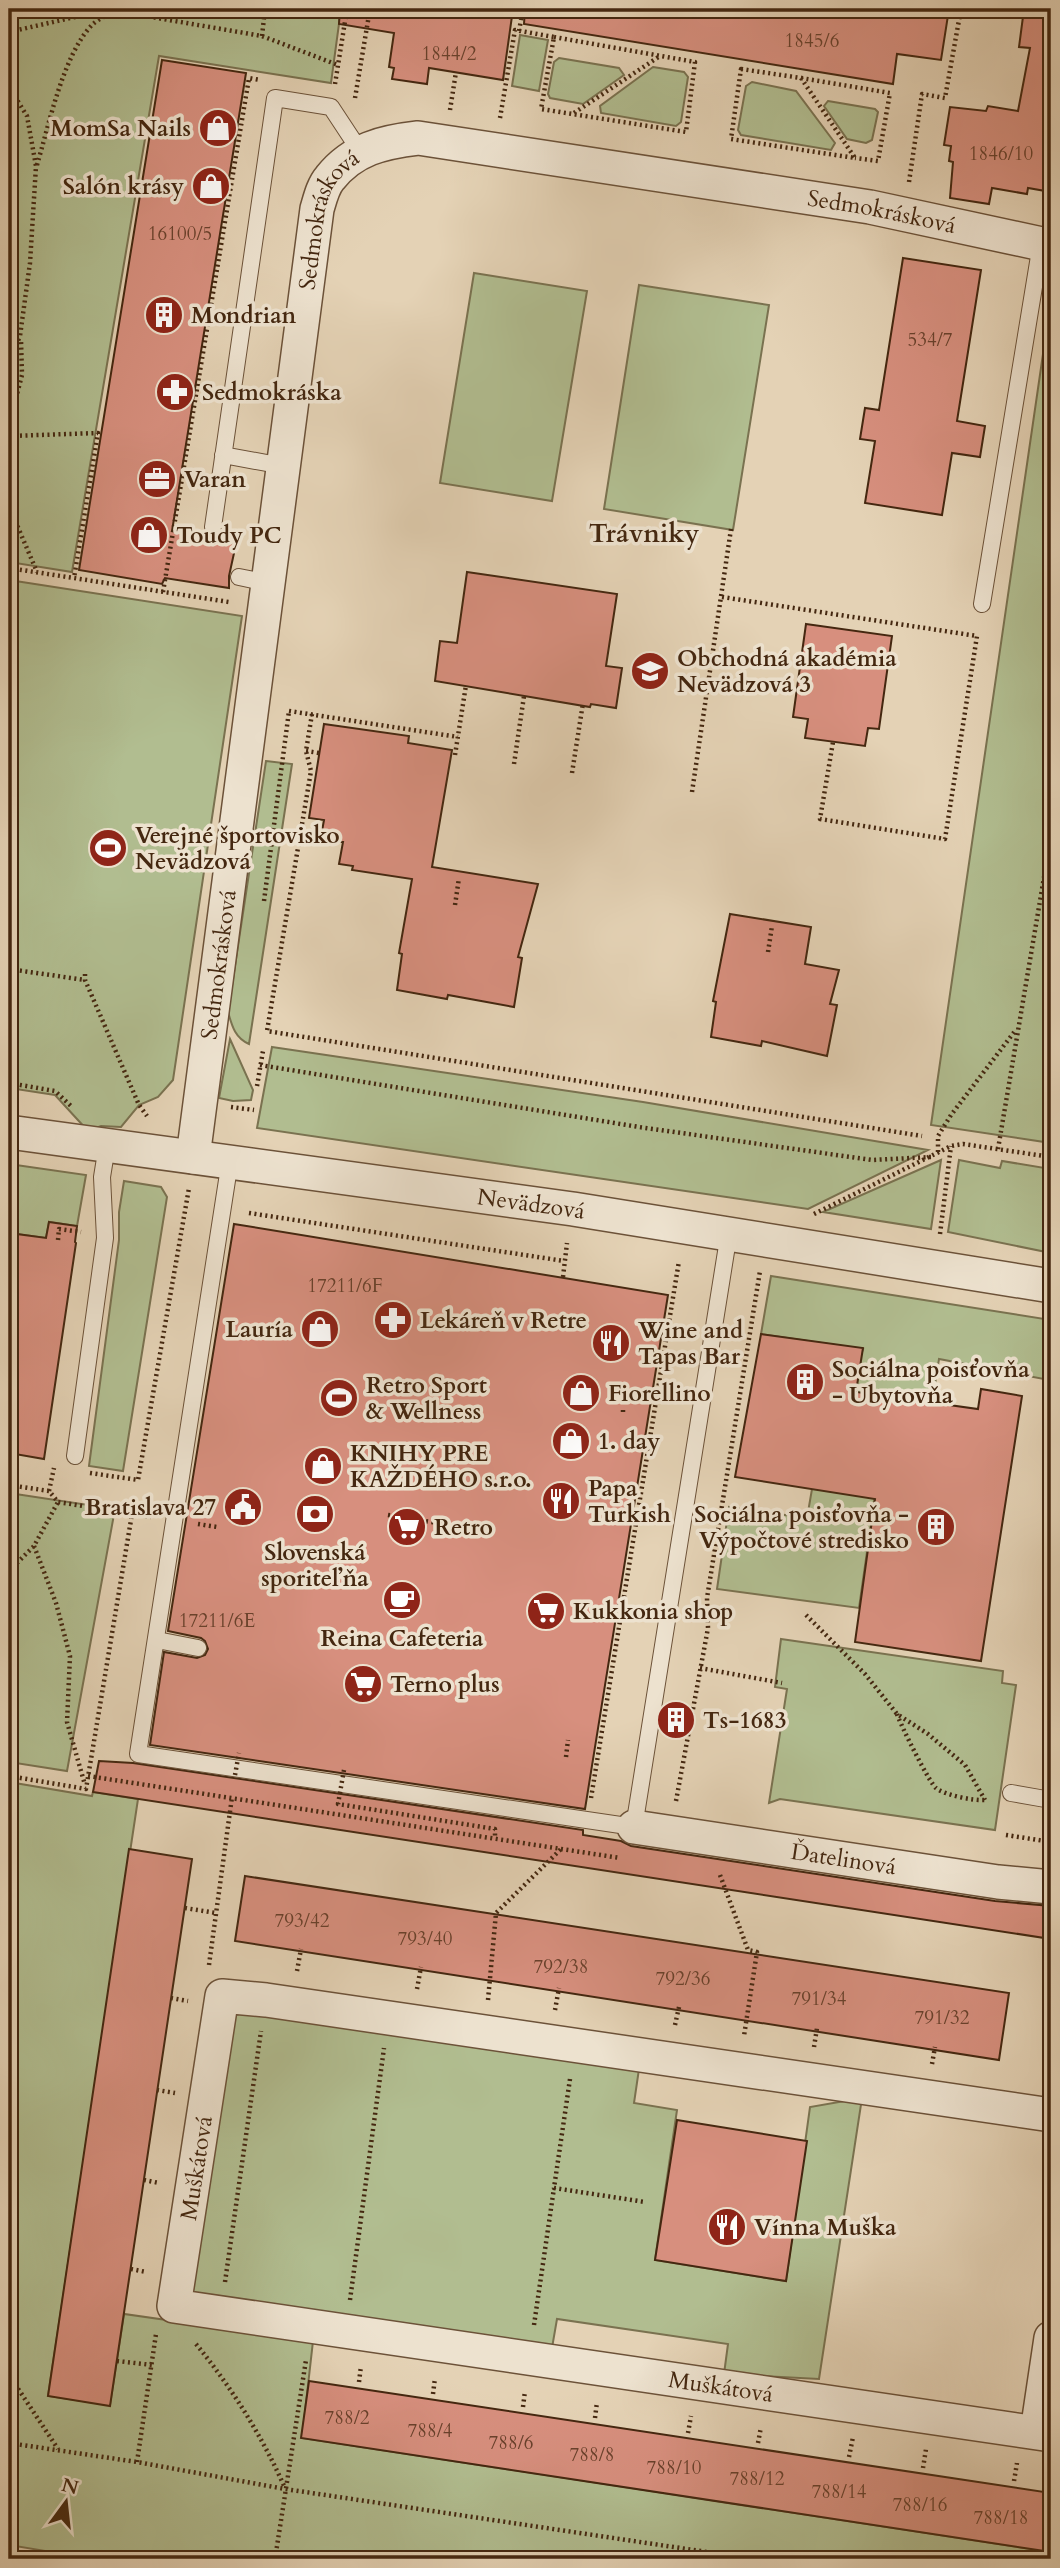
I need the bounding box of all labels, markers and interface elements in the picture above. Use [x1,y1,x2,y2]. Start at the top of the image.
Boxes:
house number: 1845/6 [785,28,839,54]
house number: 1844/2 [422,41,477,67]
shop icon: MomSa Nails [197,107,239,149]
place label: MomSa Nails [50,113,191,144]
house number: 1846/10 [969,141,1034,167]
street label: Sedmokrásková [292,142,365,292]
shop icon: Salón krásy [190,165,232,207]
place label: Salón krásy [63,171,184,202]
street label: Sedmokrásková [805,183,959,241]
house number: 16100/5 [148,221,212,247]
building icon: Mondrian [143,294,185,336]
place label: Mondrian [191,300,297,331]
house number: 534/7 [907,327,953,353]
pharmacy icon: Sedmokráska [154,371,196,413]
place label: Sedmokráska [202,377,342,408]
office icon: Varan [136,458,178,500]
place label: Varan [184,464,246,495]
shop icon: Toudy PC [128,514,170,556]
district label: Trávniky [589,516,699,551]
place label: Toudy PC [176,520,282,551]
place label: Obchodná akadémia Nevädzová 3 [677,643,897,700]
school or university icon: Obchodná akadémia Nevädzová 3 [629,650,671,692]
place label: Verejné športovisko Nevädzová [135,820,340,877]
sports icon: Verejné športovisko Nevädzová [87,827,129,869]
street label: Sedmokrásková [194,888,244,1041]
street label: Nevädzová [475,1181,587,1227]
house number: 17211/6F [307,1273,383,1299]
pharmacy icon: Lekáreň v Retre [372,1299,414,1341]
place label: Lekáreň v Retre [420,1305,587,1336]
shop icon: Lauría [299,1308,341,1350]
place label: Lauría [226,1314,294,1345]
place label: Wine and Tapas Bar [637,1315,743,1372]
restaurant icon: Wine and Tapas Bar [590,1322,632,1364]
place label: Sociálna poisťovňa - Ubytovňa [832,1354,1030,1411]
building icon: Sociálna poisťovňa - Ubytovňa [784,1361,826,1403]
place label: Retro Sport & Wellness [366,1370,487,1427]
shop icon: Fiorellino [560,1372,602,1414]
sports icon: Retro Sport & Wellness [318,1377,360,1419]
place label: Fiorellino [608,1378,711,1409]
shop icon: 1. day [550,1420,592,1462]
place label: 1. day [598,1426,660,1457]
place label: KNIHY PRE KAŽDÉHO s.r.o. [350,1438,532,1495]
shop icon: KNIHY PRE KAŽDÉHO s.r.o. [302,1445,344,1487]
place label: Papa Turkish [588,1473,671,1530]
restaurant icon: Papa Turkish [540,1480,582,1522]
public building icon: Bratislava 27 [222,1486,264,1528]
place label: Bratislava 27 [85,1492,216,1523]
bank icon: Slovenská sporiteľňa [294,1493,336,1535]
place label: Sociálna poisťovňa - Výpočtové stredisko [694,1499,909,1556]
supermarket icon: Retro [386,1506,428,1548]
building icon: Sociálna poisťovňa - Výpočtové stredisko [915,1506,957,1548]
place label: Retro [434,1512,493,1543]
place label: Slovenská sporiteľňa [261,1537,369,1594]
cafe icon: Reina Cafeteria [381,1579,423,1621]
supermarket icon: Kukkonia shop [525,1590,567,1632]
place label: Kukkonia shop [573,1596,733,1627]
house number: 17211/6E [179,1608,255,1634]
place label: Reina Cafeteria [320,1623,484,1654]
supermarket icon: Terno plus [342,1663,384,1705]
place label: Terno plus [390,1669,500,1700]
building icon: Ts-1683 [655,1699,697,1741]
place label: Ts-1683 [703,1705,786,1736]
street label: Ďatelinová [789,1835,898,1882]
house number: 793/42 [275,1908,330,1934]
house number: 793/40 [398,1926,453,1952]
house number: 792/38 [534,1954,588,1980]
house number: 792/36 [656,1966,710,1992]
house number: 791/34 [792,1986,847,2012]
house number: 791/32 [915,2005,970,2031]
street label: Muškátová [173,2113,220,2223]
restaurant icon: Vínna Muška [706,2206,748,2248]
place label: Vínna Muška [754,2212,897,2243]
street label: Muškátová [666,2364,775,2410]
house number: 788/2 [324,2405,370,2431]
house number: 788/4 [407,2418,453,2444]
house number: 788/6 [488,2430,534,2456]
house number: 788/8 [569,2442,615,2468]
house number: 788/10 [647,2455,702,2481]
north arrow [32,2466,102,2536]
house number: 788/12 [730,2466,785,2492]
text: N [59,2472,82,2501]
house number: 788/14 [812,2479,867,2505]
house number: 788/16 [893,2492,947,2518]
house number: 788/18 [974,2505,1028,2531]

